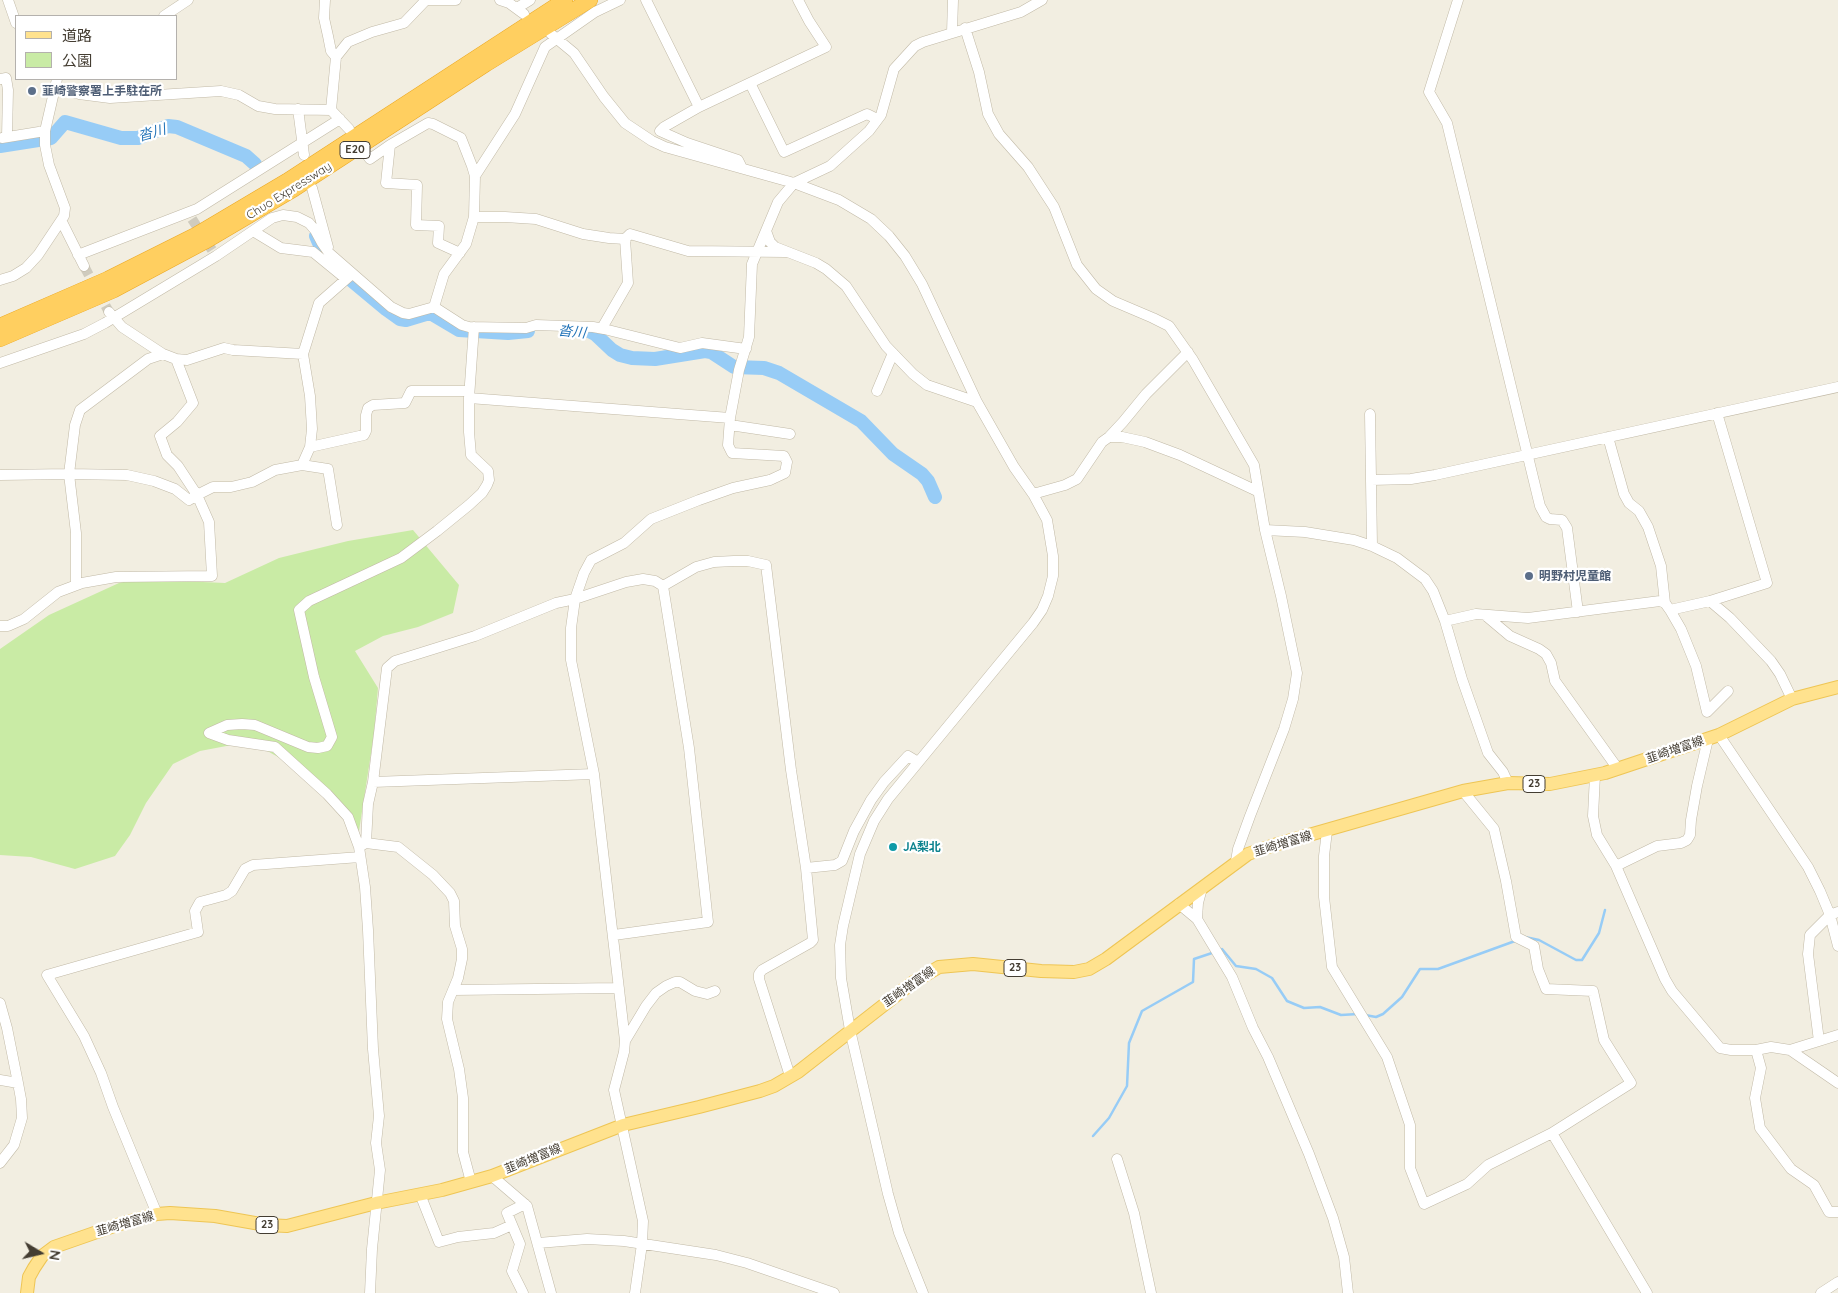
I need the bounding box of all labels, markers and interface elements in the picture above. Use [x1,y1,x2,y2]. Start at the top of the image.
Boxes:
legend [15,15,178,80]
text: 道路 [62,26,92,45]
text: 公園 [62,51,92,70]
place label: 韮崎警察署上手駐在所 [42,84,162,98]
marker: 韮崎警察署上手駐在所 [26,85,38,97]
water label: 沓川 [136,121,168,145]
road number: E20 [340,142,370,158]
street label: Chuo Expressway [244,159,334,223]
water label: 沓川 [557,322,587,342]
place label: 明野村児童館 [1539,569,1611,583]
marker: 明野村児童館 [1523,570,1535,582]
street label: 韮崎増富線 [1644,733,1706,767]
road number: 23 [1523,776,1545,792]
street label: 韮崎増富線 [1252,828,1314,860]
place label: JA梨北 [903,840,941,854]
marker: JA梨北 [887,841,899,853]
road number: 23 [1004,960,1026,976]
street label: 韮崎増富線 [880,964,938,1010]
street label: 韮崎増富線 [502,1141,564,1177]
street label: 韮崎増富線 [94,1209,156,1239]
road number: 23 [256,1216,278,1234]
north arrow [15,1228,65,1278]
text: N [45,1249,65,1262]

